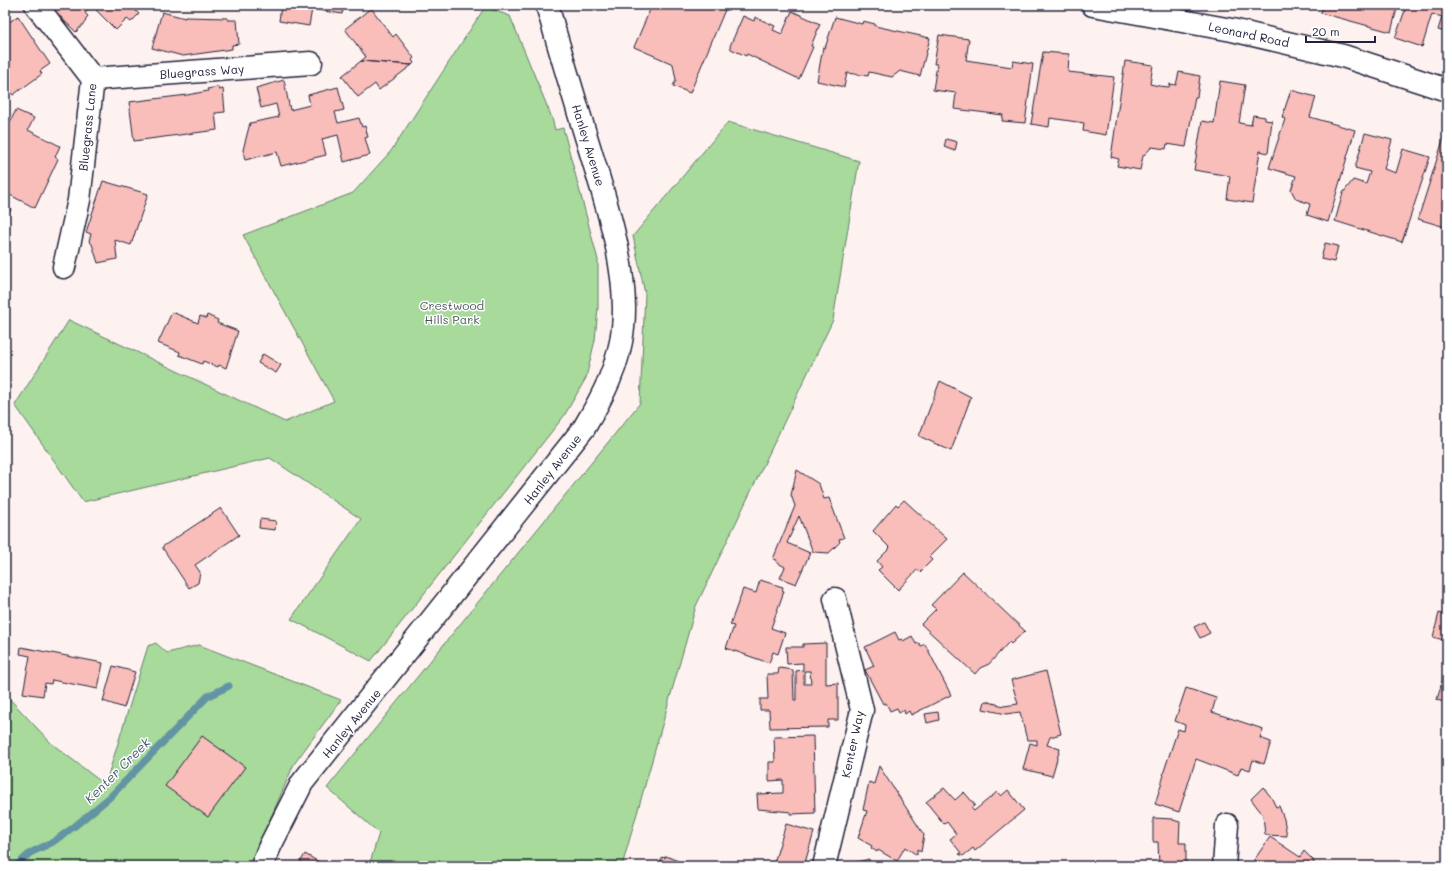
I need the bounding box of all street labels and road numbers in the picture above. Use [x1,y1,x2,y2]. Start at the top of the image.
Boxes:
street label: Leonard Road [1207,18,1291,50]
street label: Bluegrass Way [159,60,245,82]
street label: Bluegrass Lane [74,82,100,172]
street label: Hanley Avenue [569,102,609,188]
street label: Hanley Avenue [520,431,584,507]
street label: Hanley Avenue [318,685,384,761]
street label: Kenter Way [837,709,867,779]

